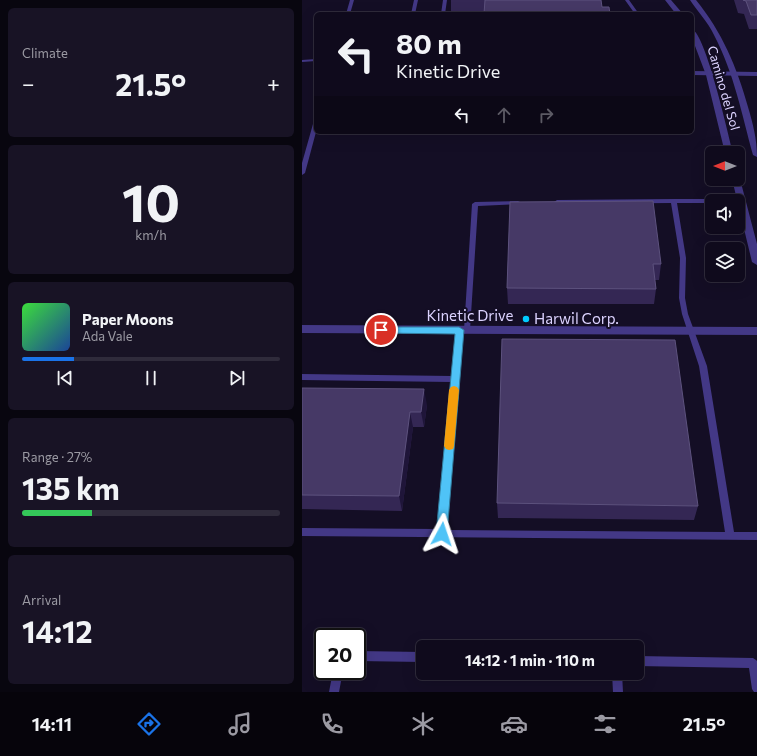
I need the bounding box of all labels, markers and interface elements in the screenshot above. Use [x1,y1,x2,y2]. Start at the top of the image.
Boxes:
text: 80 m [396,26,462,60]
icon: left [330,28,382,80]
street label: Camino del Sol [704,44,744,132]
text: Climate [22,45,68,61]
text: Kinetic Drive [396,60,500,82]
text: 21.5° [115,65,186,102]
text: − [22,70,35,97]
text: + [267,70,280,97]
icon: left [451,104,473,126]
icon: ahead [493,104,515,126]
icon: right [535,104,557,126]
north arrow [705,146,745,186]
map controls [705,146,745,282]
text: 10 [122,169,180,233]
button: sound [705,194,745,234]
text: km/h [135,227,167,243]
button: layers [705,242,745,282]
street label: Kinetic Drive [427,306,514,324]
place label: Harwil Corp. [534,309,619,327]
text: Paper Moons [82,310,173,328]
pin [364,313,398,347]
marker: Harwil Corp. [521,314,531,324]
icon: arrive [370,319,392,341]
text: Ada Vale [82,328,133,344]
icon: previous [54,367,76,389]
icon: pause [140,367,162,389]
icon: next [226,367,248,389]
text: Range · 27% [22,449,92,465]
text: 135 km [22,469,120,506]
position arrow [421,513,463,555]
text: Arrival [22,592,61,608]
text: 14:12 [22,612,93,649]
speed limit sign: 20 [314,628,366,680]
text: 14:12 · 1 min · 110 m [465,651,595,669]
icon: directions [135,710,163,738]
icon: music [226,710,254,738]
icon: phone [318,710,346,738]
icon: climate [409,710,437,738]
icon: car [500,710,528,738]
icon: filters [591,710,619,738]
text: 14:11 [32,713,72,735]
text: 21.5° [683,713,725,735]

